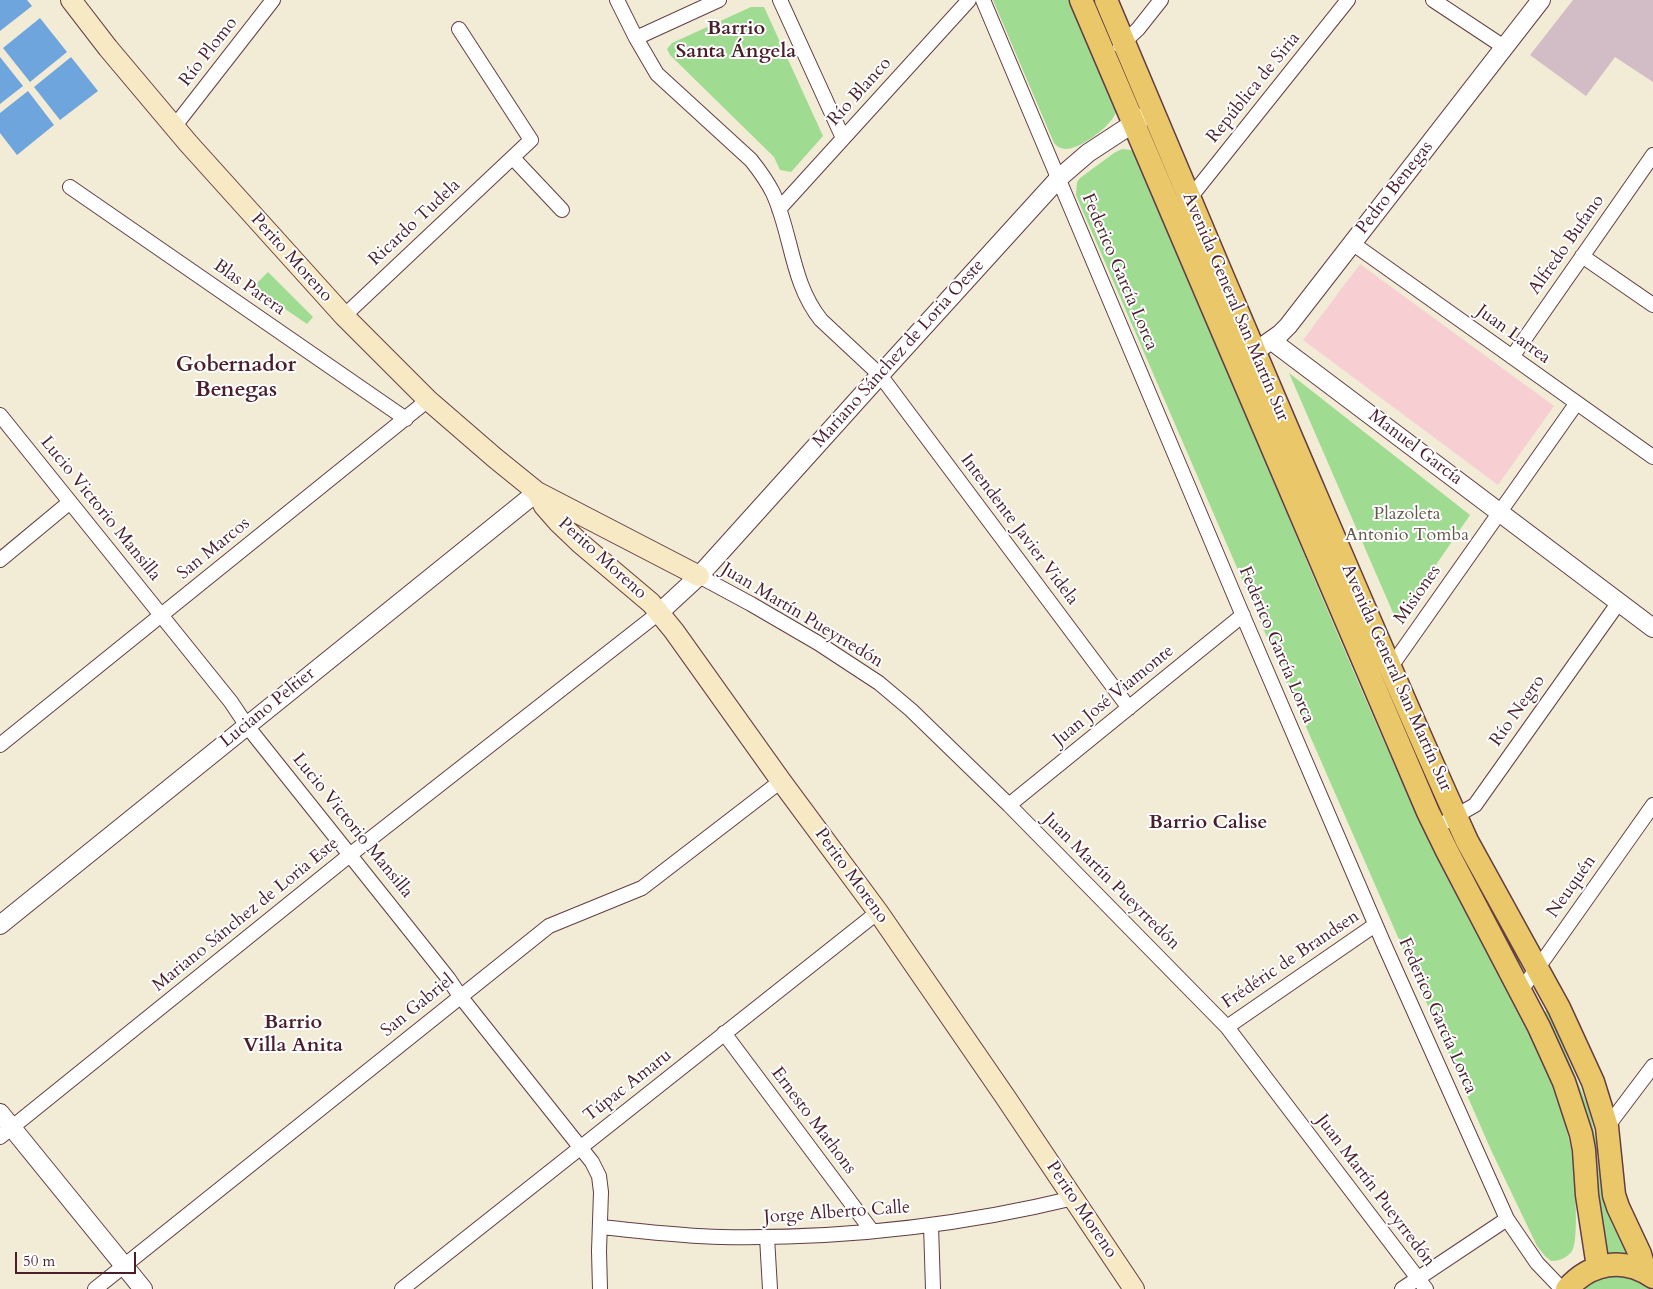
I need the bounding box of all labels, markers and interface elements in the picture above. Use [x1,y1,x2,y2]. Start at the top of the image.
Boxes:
street label: Río Plomo [175,13,243,91]
district label: Barrio Santa Ángela [676,17,796,64]
street label: República de Siria [1203,28,1305,148]
street label: Río Blanco [824,53,896,131]
street label: Pedro Benegas [1352,137,1438,239]
street label: Ricardo Tudela [365,175,465,271]
street label: Avenida General San Martín Sur [1177,189,1293,425]
street label: Federico García Lorca [1076,190,1162,354]
street label: Alfredo Bufano [1525,191,1609,299]
street label: Perito Moreno [245,209,337,307]
street label: Blas Parera [209,255,289,321]
street label: Mariano Sánchez de Loria Oeste [809,255,989,453]
street label: Juan Larrea [1472,301,1554,369]
district label: Gobernador Benegas [176,353,296,404]
street label: Manuel García [1364,406,1466,490]
street label: Lucio Victorio Mansilla [35,432,165,586]
street label: Intendente Javier Videla [955,450,1083,610]
park label: Plazoleta Antonio Tomba [1345,504,1469,546]
street label: San Marcos [173,513,255,585]
street label: Perito Moreno [553,513,651,605]
street label: Juan Martín Pueyrredón [717,559,887,673]
street label: Avenida General San Martín Sur [1336,561,1456,795]
street label: Misiones [1390,561,1446,629]
street label: Federico García Lorca [1233,563,1319,727]
street label: Juan José Viamonte [1049,641,1179,751]
street label: Luciano Peltier [216,663,320,753]
street label: Río Negro [1486,671,1550,751]
street label: Lucio Victorio Mansilla [287,749,417,903]
street label: Juan Martín Pueyrredón [1038,809,1184,955]
district label: Barrio Calise [1149,811,1267,835]
street label: Perito Moreno [809,824,893,928]
street label: Mariano Sánchez de Loria Este [148,833,344,997]
street label: Neuquén [1543,852,1601,922]
street label: Frédéric de Brandsen [1218,906,1364,1014]
street label: Federico García Lorca [1393,935,1481,1097]
street label: San Gabriel [377,970,459,1042]
district label: Barrio Villa Anita [243,1011,343,1058]
street label: Túpac Amaru [580,1045,676,1127]
street label: Ernesto Mathons [766,1063,860,1179]
street label: Juan Martín Pueyrredón [1311,1111,1439,1271]
street label: Perito Moreno [1041,1158,1121,1262]
street label: Jorge Alberto Calle [763,1197,911,1229]
scale bar [18,1242,139,1274]
text: 50 m [23,1251,55,1271]

